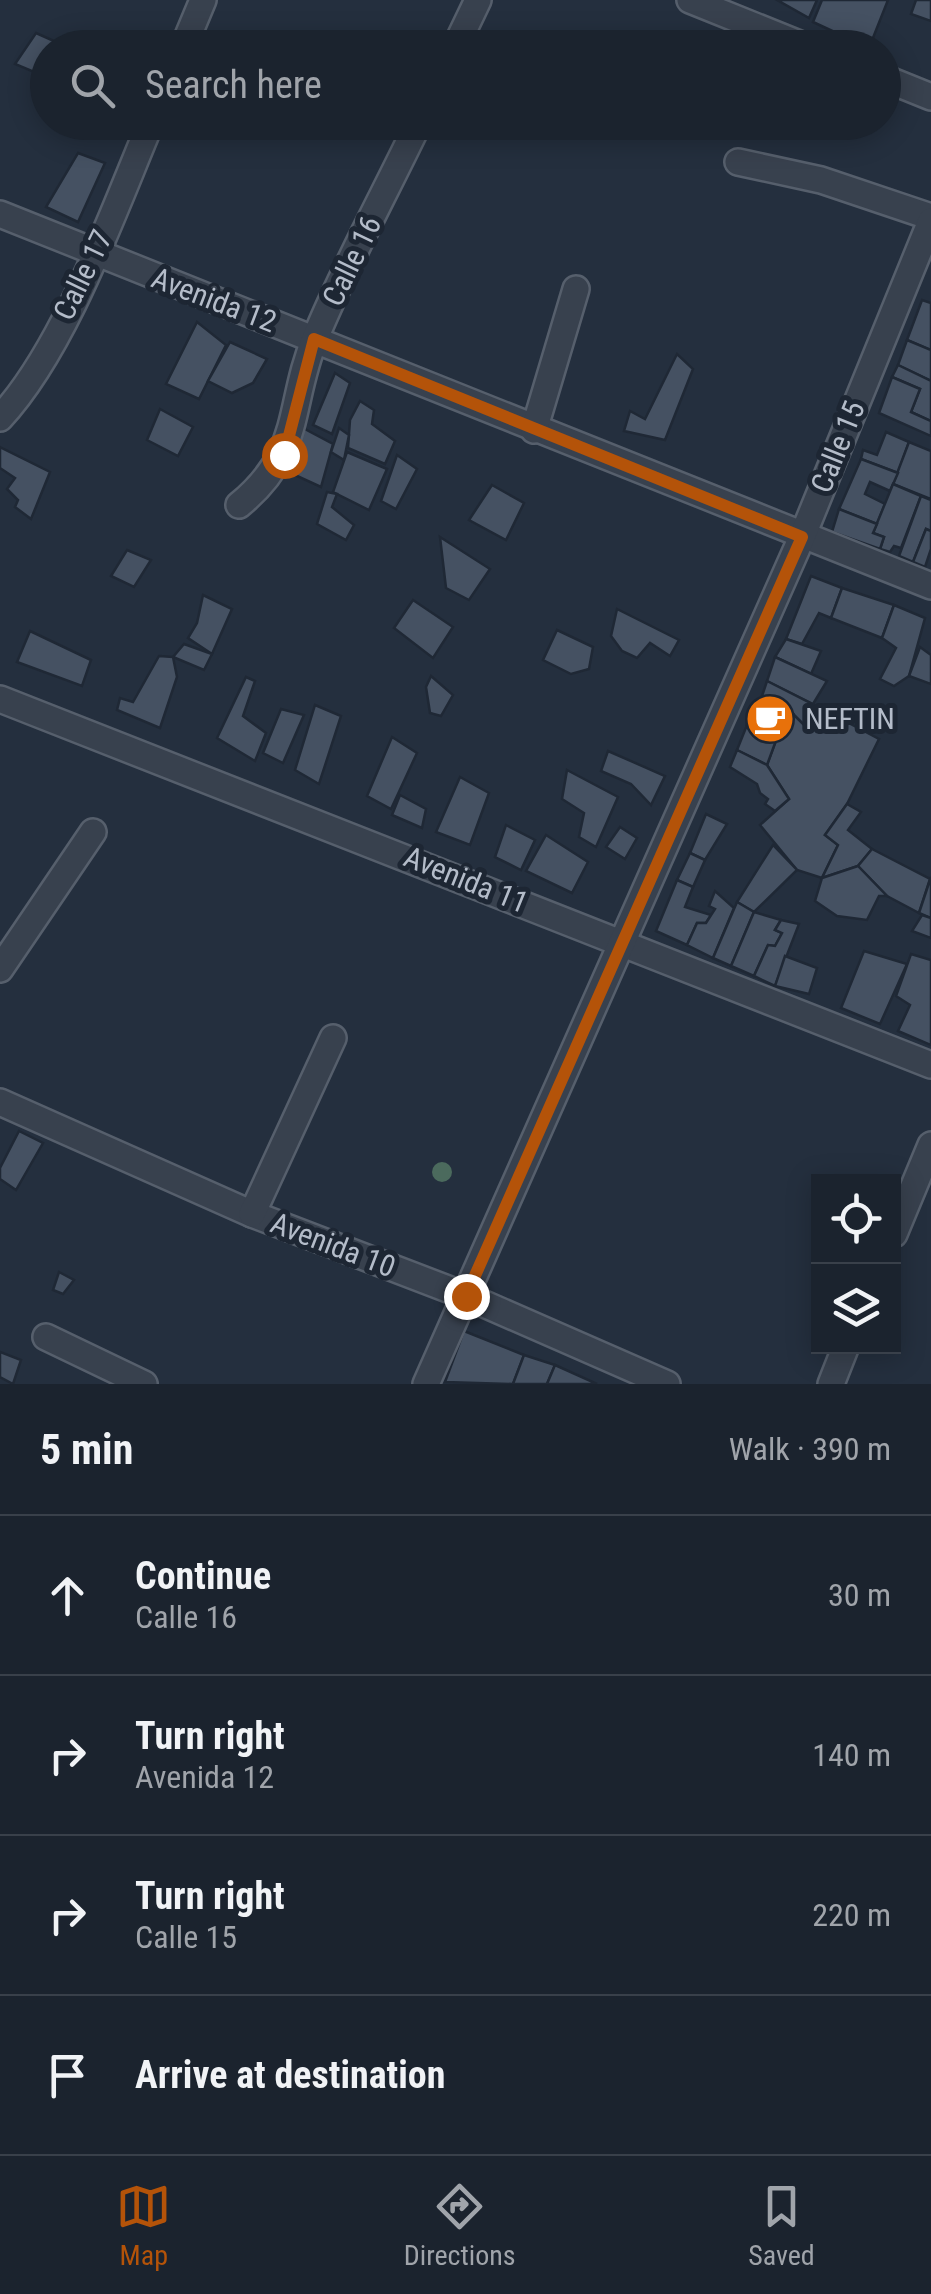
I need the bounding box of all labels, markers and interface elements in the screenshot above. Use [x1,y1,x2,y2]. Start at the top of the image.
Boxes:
search box [30,30,901,140]
icon: search [65,58,120,113]
text: Search here [145,63,322,107]
street label: Calle 16 [315,210,388,311]
street label: Calle 17 [46,224,119,325]
street label: Avenida 12 [147,260,281,339]
street label: Calle 15 [803,396,872,498]
route start [262,433,308,479]
cafe icon: NEFTIN [744,693,796,745]
place label: NEFTIN [805,701,895,736]
street label: Avenida 11 [399,839,533,920]
map controls [811,1174,901,1354]
button: locate [811,1174,901,1264]
street label: Avenida 10 [266,1205,400,1284]
button: layers [811,1264,901,1354]
route end [444,1274,490,1320]
text: 5 min [40,1425,133,1474]
text: Walk · 390 m [729,1430,891,1468]
text: Continue [135,1554,271,1598]
icon: ahead [40,1568,95,1623]
text: 30 m [828,1576,891,1614]
text: Calle 16 [135,1598,237,1636]
text: Turn right [135,1714,285,1758]
icon: right [40,1728,95,1783]
text: 140 m [812,1736,891,1774]
text: Avenida 12 [135,1758,274,1796]
text: Turn right [135,1874,285,1918]
icon: right [40,1888,95,1943]
text: 220 m [812,1896,891,1934]
text: Calle 15 [135,1918,237,1956]
icon: arrive [40,2048,95,2103]
text: Arrive at destination [135,2053,445,2097]
tab: Map [116,2179,171,2272]
tab: Directions [404,2179,516,2272]
tab: Saved [748,2179,815,2272]

